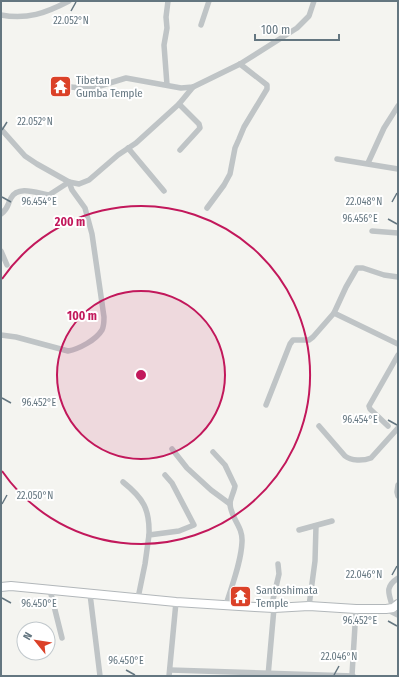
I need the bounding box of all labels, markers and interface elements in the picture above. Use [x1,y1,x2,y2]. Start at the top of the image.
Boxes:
text: 22.052°N [53,15,89,27]
scale bar [255,16,339,42]
text: 100 m [261,23,290,37]
temple icon: Tibetan Gumba Temple [48,73,74,99]
place label: Tibetan Gumba Temple [76,74,143,100]
text: 22.052°N [17,116,53,128]
text: 96.454°E [21,196,57,208]
text: 22.048°N [346,196,382,208]
text: 96.456°E [342,213,378,225]
text: 200 m [54,215,85,229]
text: 100 m [67,309,97,323]
centre of rings [134,368,148,382]
text: 96.452°E [22,397,57,409]
text: 96.454°E [342,414,378,426]
text: 22.050°N [17,490,53,502]
text: 22.046°N [346,569,382,581]
temple icon: Santoshimata Temple [228,583,254,609]
place label: Santoshimata Temple [256,584,318,610]
text: 96.450°E [21,598,57,610]
text: 96.452°E [343,615,378,627]
north arrow [16,621,56,661]
text: N [20,630,35,642]
text: 22.046°N [321,651,357,663]
text: 96.450°E [108,655,144,667]

